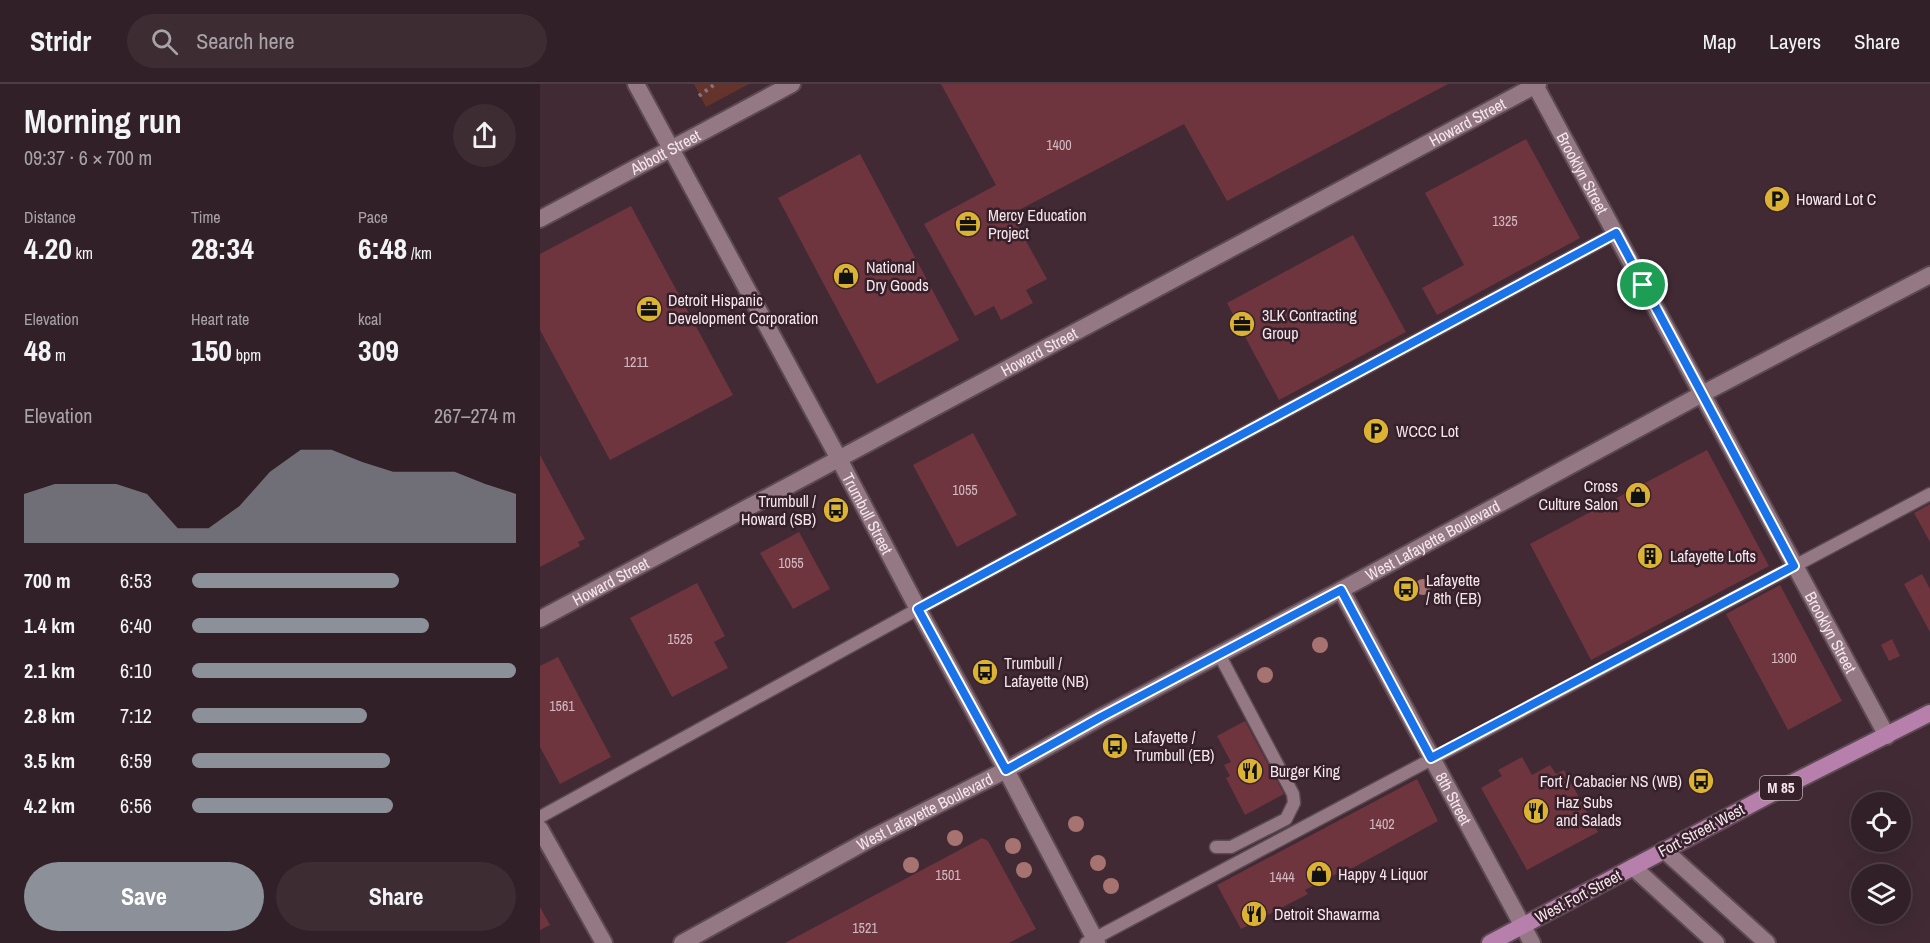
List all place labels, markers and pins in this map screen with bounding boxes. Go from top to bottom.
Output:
parking icon: Howard Lot C [1762,184,1792,214]
place label: Howard Lot C [1796,188,1876,210]
place label: Mercy Education Project [988,204,1086,244]
office icon: Mercy Education Project [953,209,983,239]
place label: National Dry Goods [866,256,929,296]
pin [1617,259,1668,310]
shop icon: National Dry Goods [831,261,861,291]
place label: Detroit Hispanic Development Corporation [668,289,818,329]
office icon: Detroit Hispanic Development Corporation [634,294,664,324]
place label: 3LK Contracting Group [1262,304,1358,344]
office icon: 3LK Contracting Group [1227,309,1257,339]
parking icon: WCCC Lot [1361,416,1391,446]
place label: WCCC Lot [1396,420,1459,442]
place label: Cross Culture Salon [1539,475,1618,515]
shop icon: Cross Culture Salon [1623,480,1653,510]
place label: Trumbull / Howard (SB) [741,490,816,530]
bus stop icon: Trumbull / Howard (SB) [821,495,851,525]
building icon: Lafayette Lofts [1635,541,1665,571]
place label: Lafayette Lofts [1670,545,1756,567]
place label: Lafayette / 8th (EB) [1426,569,1481,609]
bus stop icon: Lafayette / 8th (EB) [1391,574,1421,604]
place label: Trumbull / Lafayette (NB) [1004,652,1089,692]
bus stop icon: Trumbull / Lafayette (NB) [970,657,1000,687]
place label: Lafayette / Trumbull (EB) [1134,726,1214,766]
bus stop icon: Lafayette / Trumbull (EB) [1100,731,1130,761]
restaurant icon: Burger King [1235,756,1265,786]
place label: Burger King [1270,760,1341,782]
bus stop icon: Fort / Cabacier NS (WB) [1686,766,1716,796]
place label: Fort / Cabacier NS (WB) [1540,770,1682,792]
place label: Haz Subs and Salads [1556,791,1622,831]
restaurant icon: Haz Subs and Salads [1521,796,1551,826]
shop icon: Happy 4 Liquor [1304,859,1334,889]
place label: Happy 4 Liquor [1338,863,1428,885]
restaurant icon: Detroit Shawarma [1239,899,1269,929]
place label: Detroit Shawarma [1274,903,1380,925]

